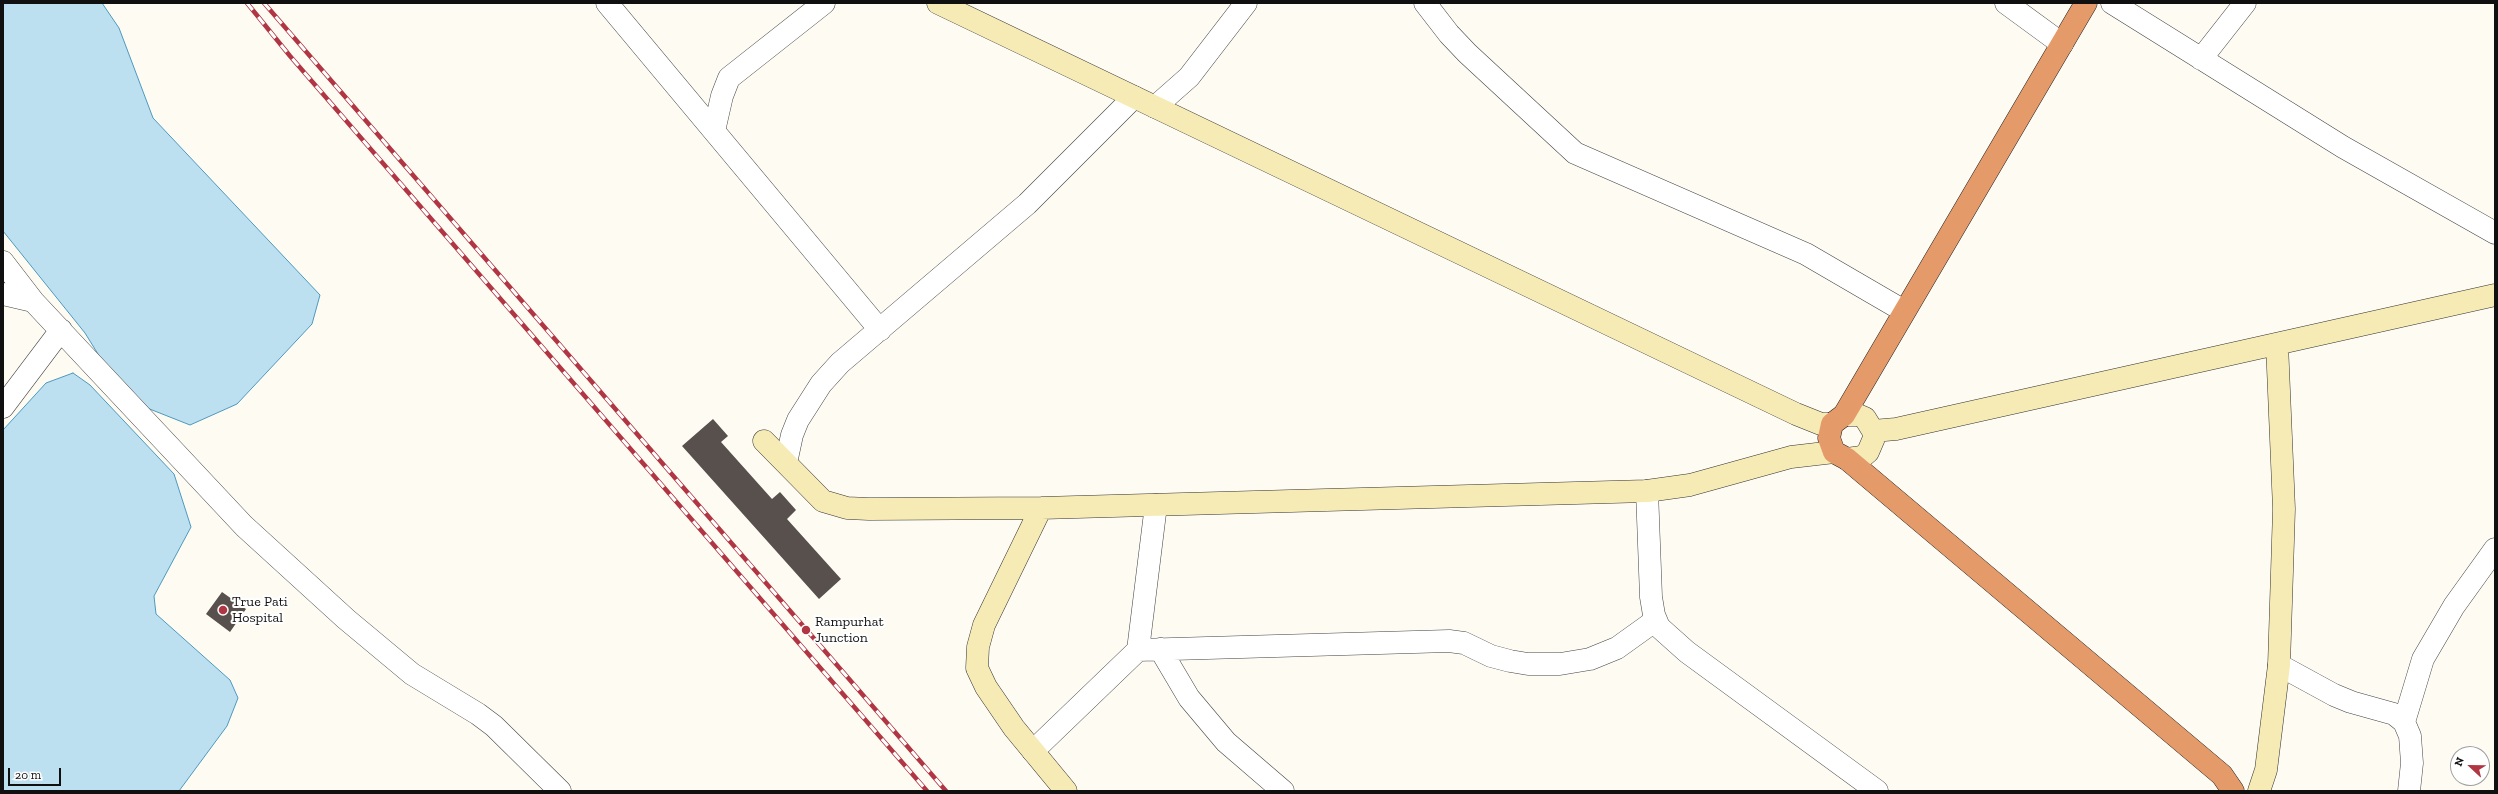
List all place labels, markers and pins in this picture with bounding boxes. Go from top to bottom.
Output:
place label: True Pati Hospital [232,594,288,626]
marker: True Pati Hospital [217,604,229,616]
place label: Rampurhat Junction [815,614,884,646]
marker: Rampurhat Junction [800,624,812,636]

